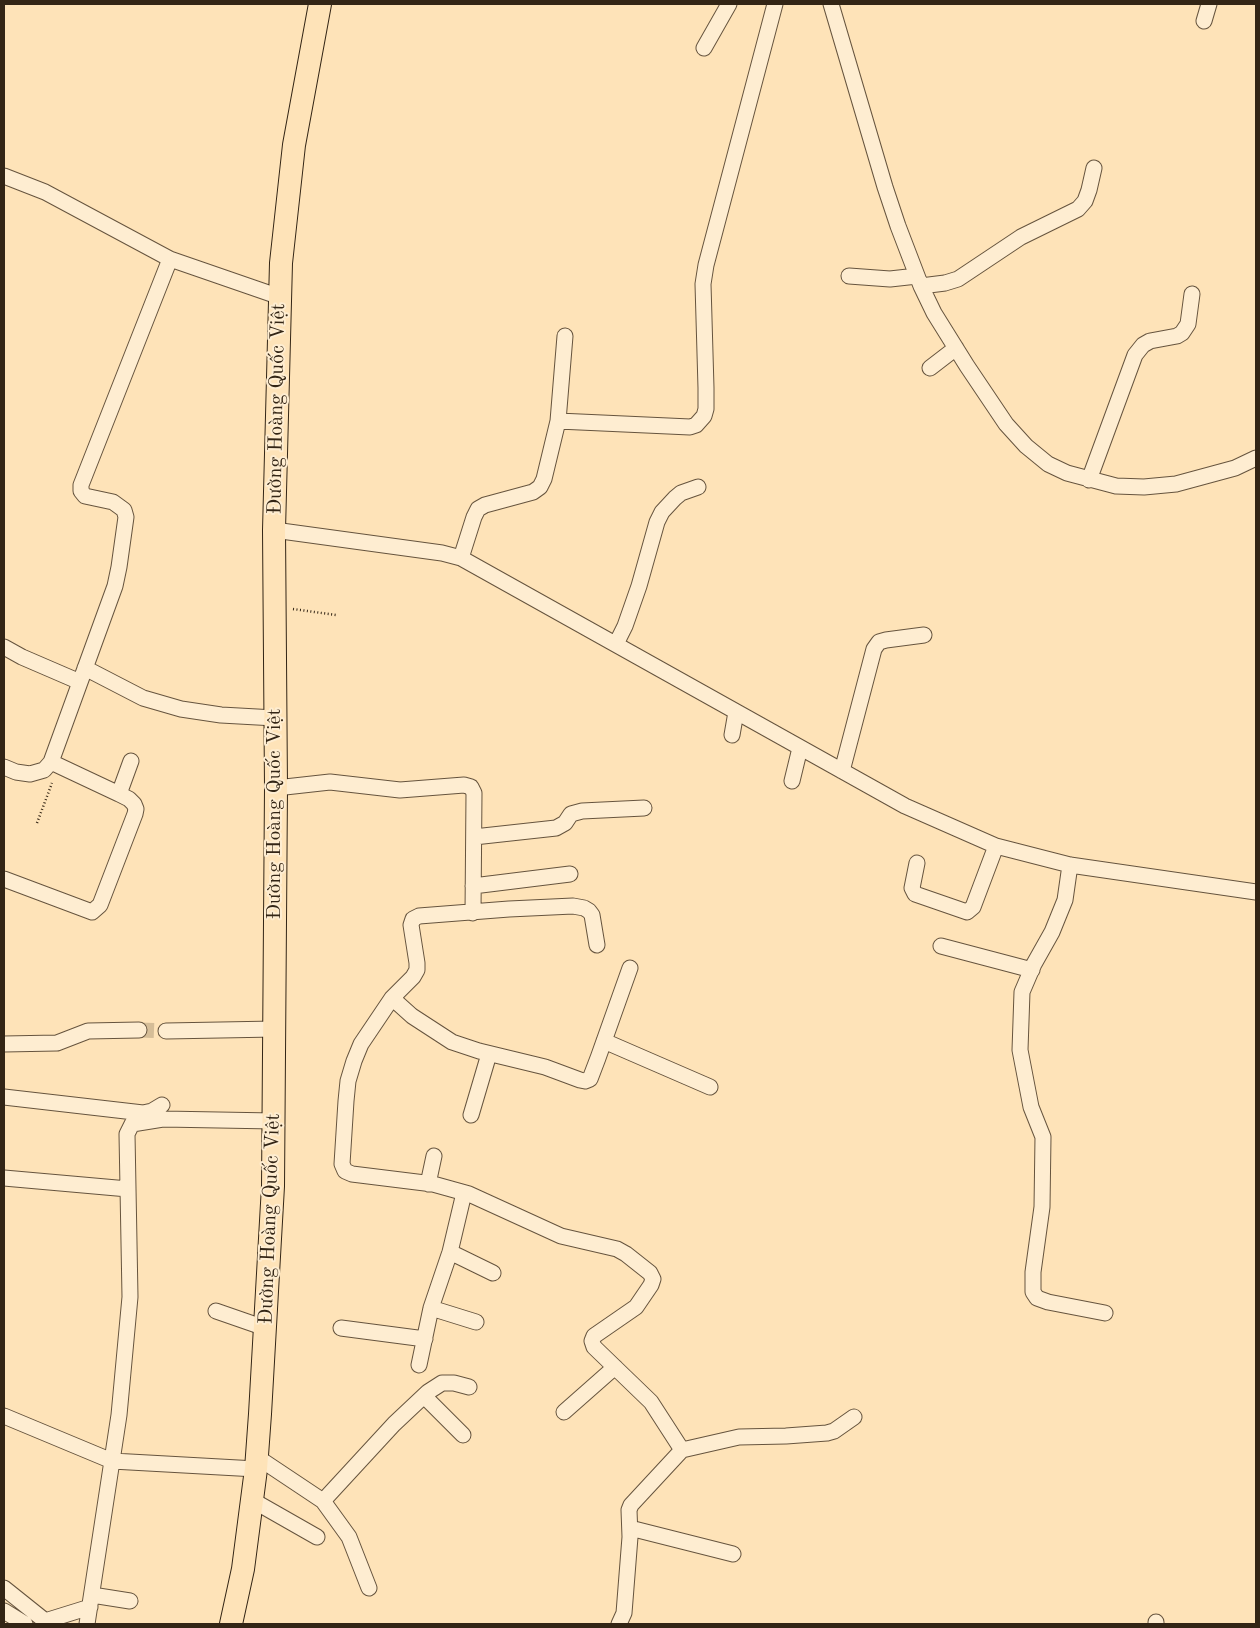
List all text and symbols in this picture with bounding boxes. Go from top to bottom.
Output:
street label: Đường Hoàng Quốc Việt [263,303,291,515]
street label: Đường Hoàng Quốc Việt [263,709,287,919]
street label: Đường Hoàng Quốc Việt [254,1113,286,1325]

